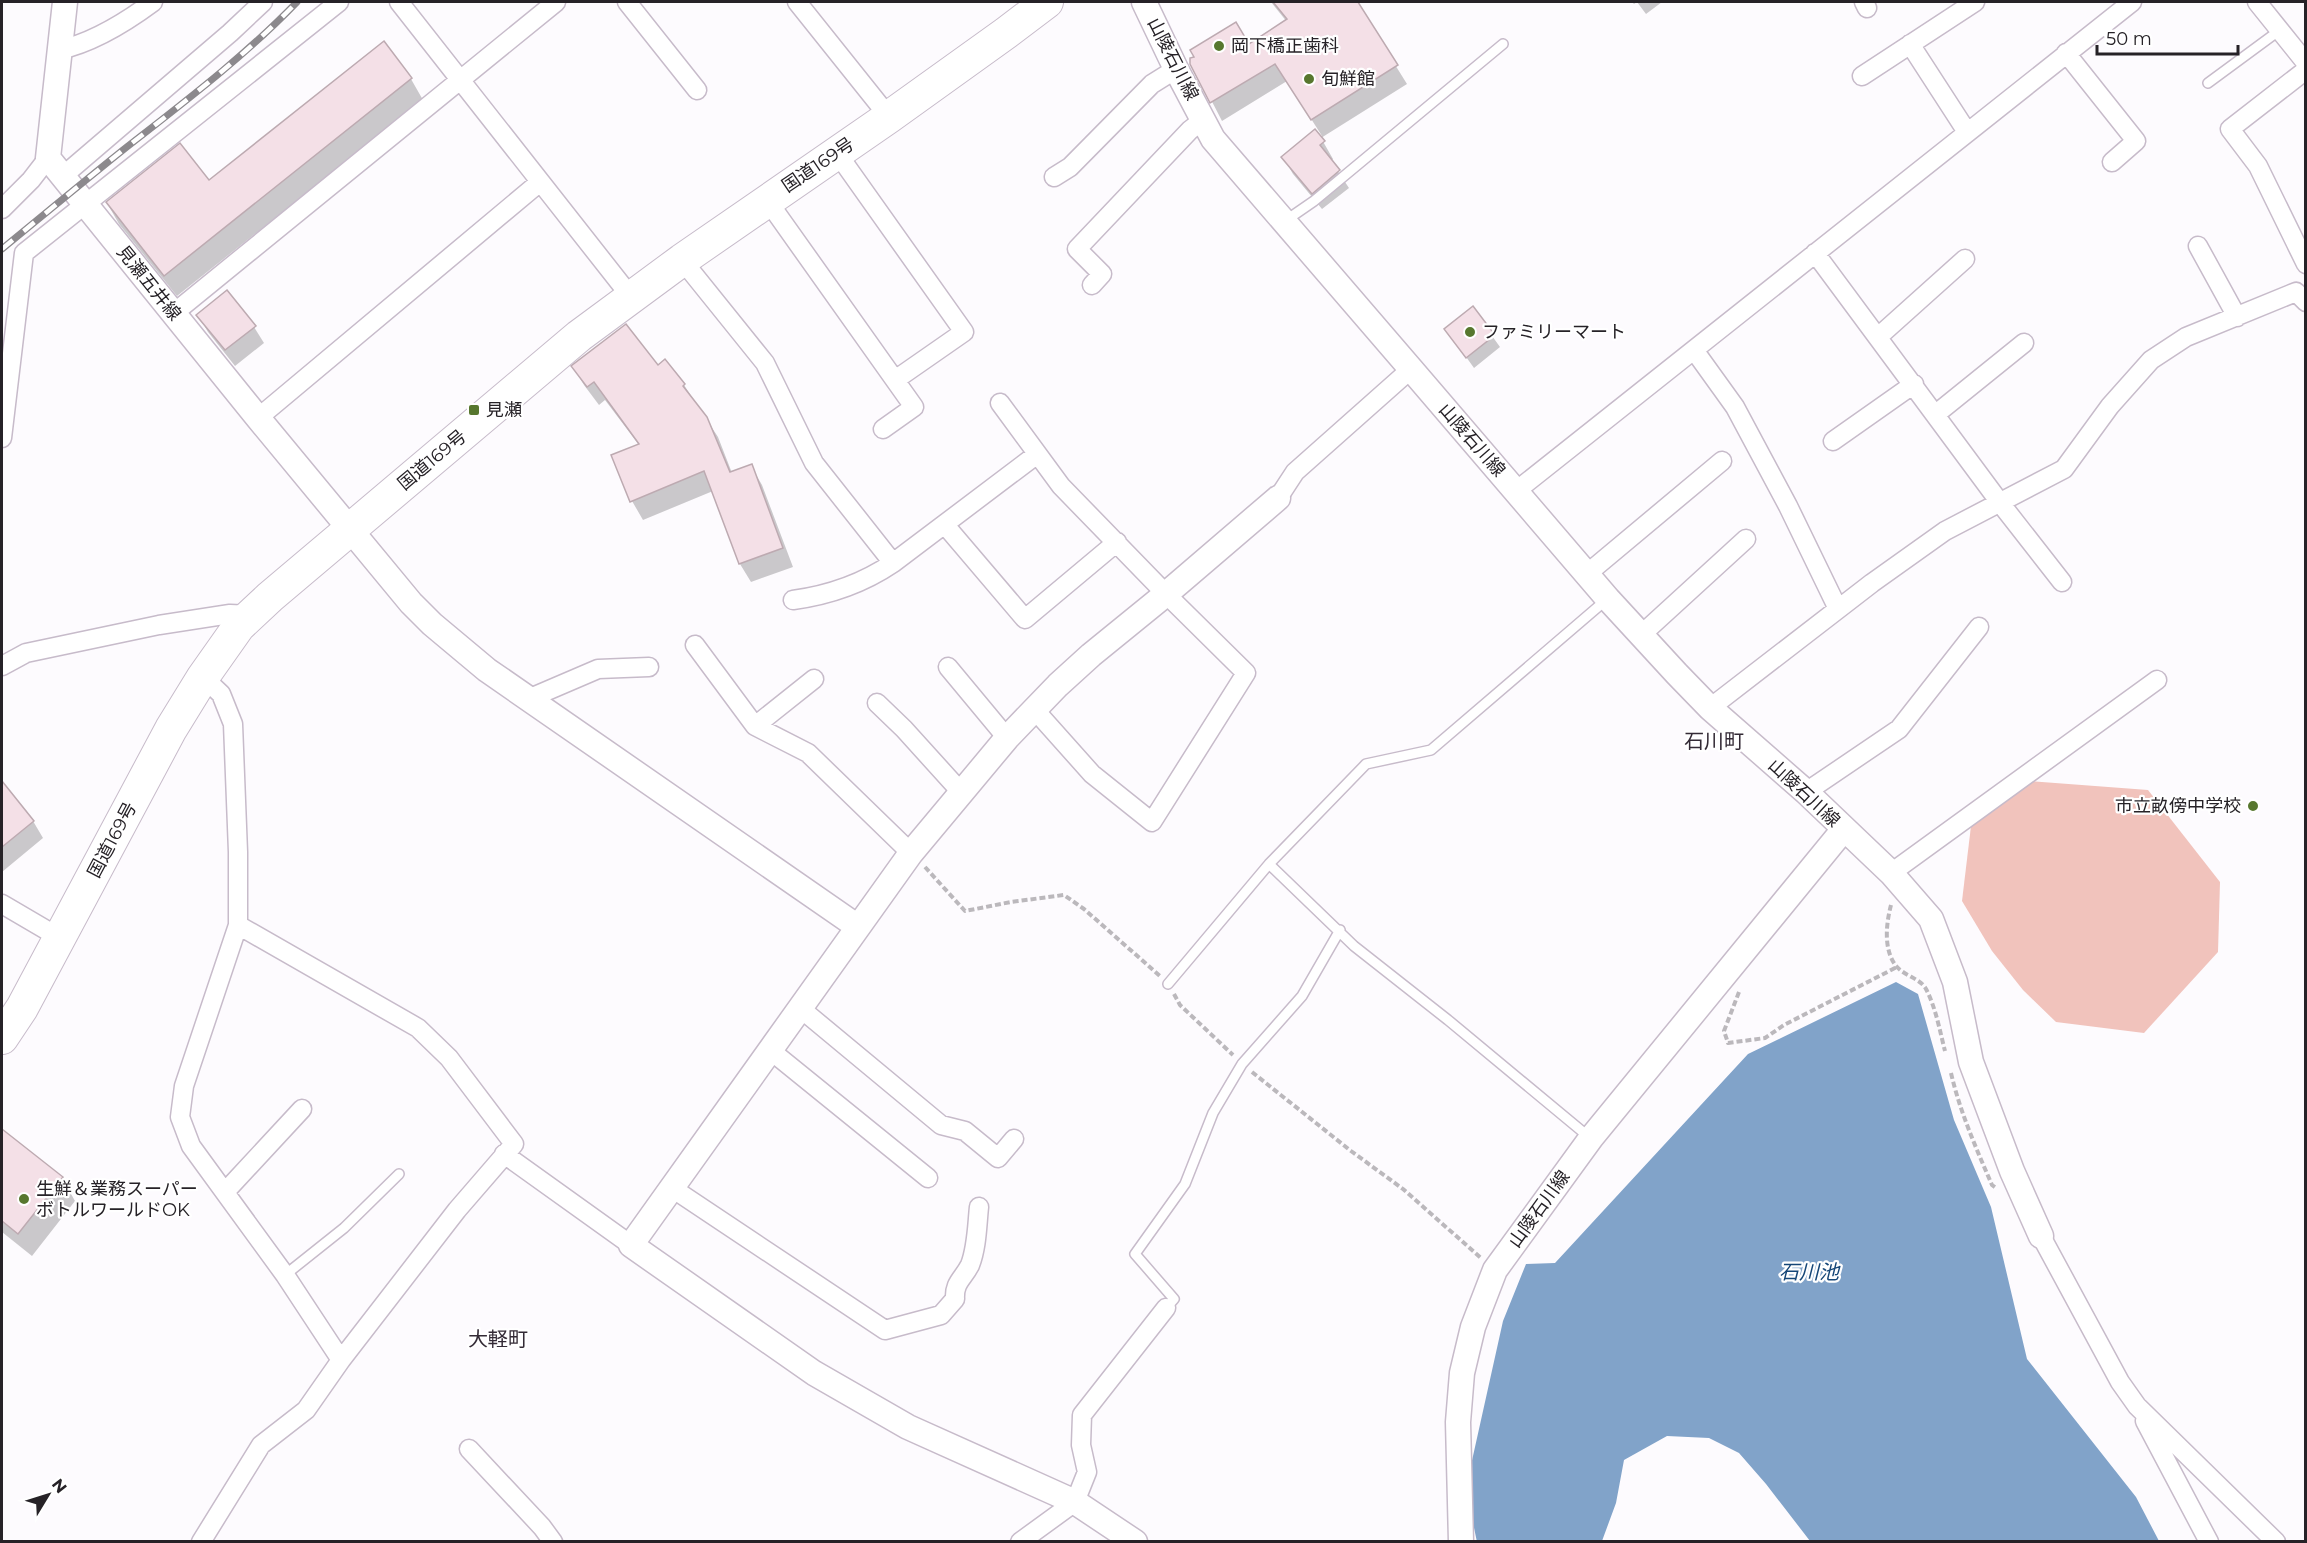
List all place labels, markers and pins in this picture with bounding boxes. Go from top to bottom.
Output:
place label: 岡下橋正歯科 [1231,35,1339,57]
marker: 岡下橋正歯科 [1212,39,1226,53]
place label: 旬鮮館 [1321,68,1375,90]
marker: 旬鮮館 [1302,72,1316,86]
place label: ファミリーマート [1482,321,1626,343]
marker: ファミリーマート [1463,325,1477,339]
place label: 見瀬 [486,399,522,421]
marker: 見瀬 [467,403,481,417]
place label: 市立畝傍中学校 [2115,795,2241,817]
marker: 市立畝傍中学校 [2246,799,2260,813]
place label: 生鮮＆業務スーパー ボトルワールドOK [36,1178,198,1221]
marker: 生鮮＆業務スーパー ボトルワールドOK [17,1192,31,1206]

